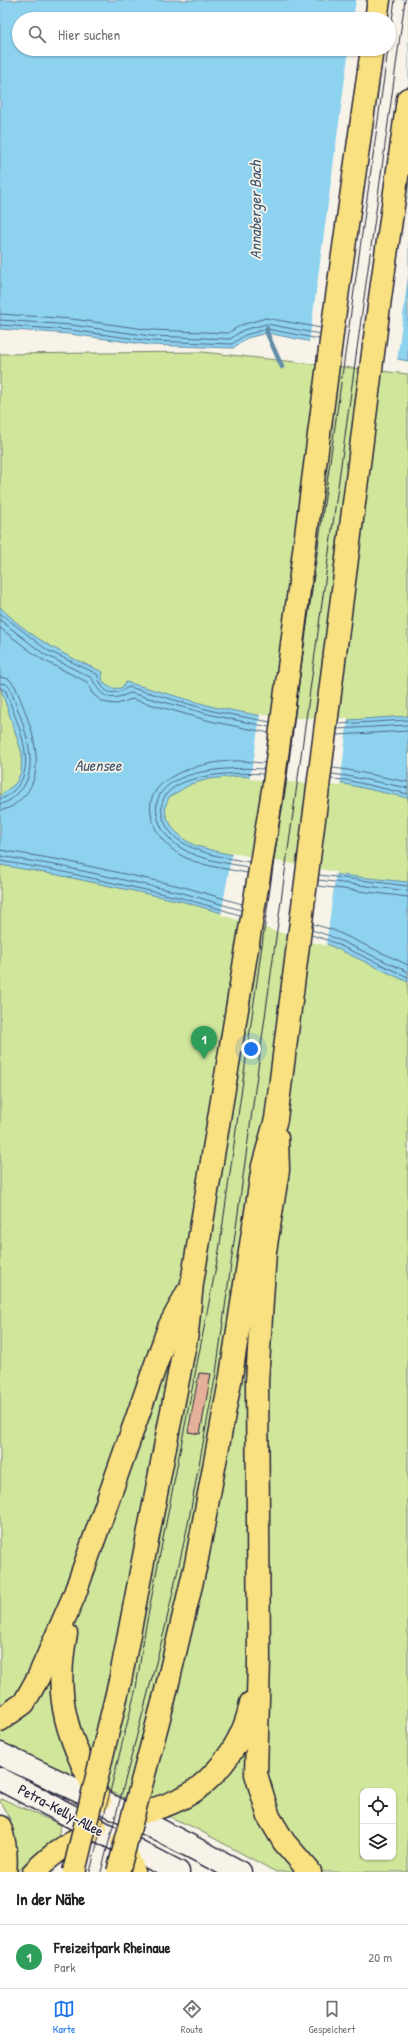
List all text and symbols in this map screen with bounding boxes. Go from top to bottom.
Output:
search box [12,12,396,56]
icon: search [26,23,48,45]
text: Hier suchen [58,24,120,45]
water label: Annaberger Bach [244,160,266,259]
water label: Auensee [75,754,122,776]
pin: 1 [191,1026,217,1059]
your location [241,1039,261,1059]
street label: Petra-Kelly-Allee [14,1779,108,1841]
map controls [360,1788,396,1860]
button: locate [360,1788,396,1824]
button: layers [360,1824,396,1860]
text: In der Nähe [16,1887,85,1910]
text: Freizeitpark Rheinaue [54,1937,170,1958]
text: 1 [27,1948,31,1966]
text: 20 m [368,1948,392,1966]
text: Park [54,1958,76,1976]
tab: Karte [53,1998,75,2036]
tab: Route [181,1998,203,2036]
tab: Gespeichert [308,1998,355,2036]

